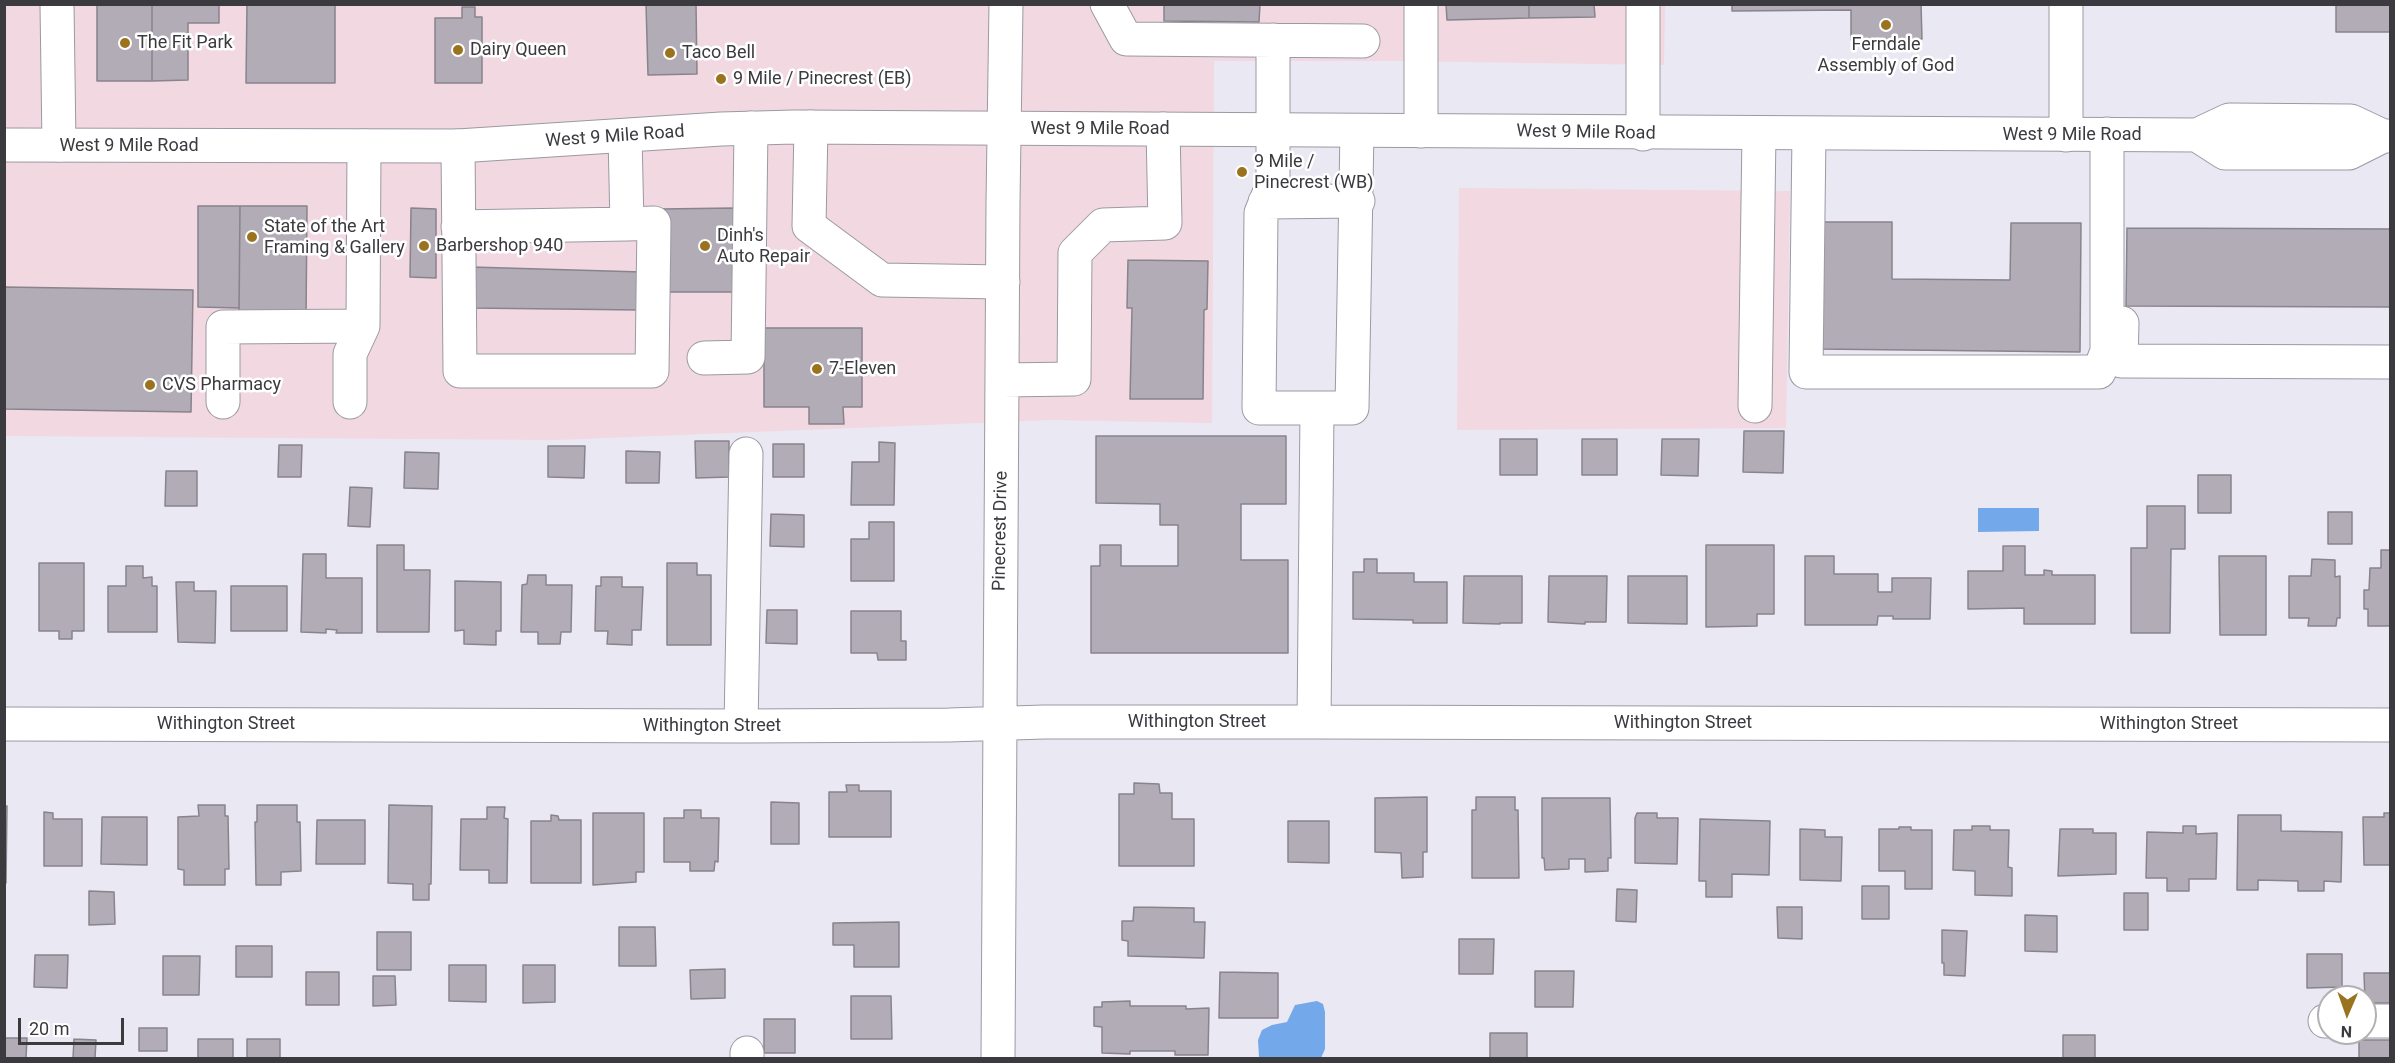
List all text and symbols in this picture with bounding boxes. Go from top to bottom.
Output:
marker: Ferndale Assembly of God [1879,18,1893,32]
place label: The Fit Park [137,32,233,54]
place label: Ferndale Assembly of God [1818,34,1954,76]
marker: The Fit Park [118,36,132,50]
place label: Dairy Queen [470,39,567,61]
place label: Taco Bell [682,42,755,64]
marker: Dairy Queen [451,43,465,57]
marker: Taco Bell [663,46,677,60]
place label: 9 Mile / Pinecrest (EB) [733,68,912,90]
marker: 9 Mile / Pinecrest (EB) [714,72,728,86]
street label: West 9 Mile Road [1030,118,1170,140]
street label: West 9 Mile Road [545,121,685,153]
street label: West 9 Mile Road [1516,121,1656,145]
street label: West 9 Mile Road [2002,124,2142,146]
street label: West 9 Mile Road [59,135,199,157]
place label: 9 Mile / Pinecrest (WB) [1254,151,1374,194]
marker: 9 Mile / Pinecrest (WB) [1235,165,1249,179]
place label: State of the Art Framing & Gallery [264,216,405,258]
place label: Dinh's Auto Repair [717,225,810,268]
marker: State of the Art Framing & Gallery [245,230,259,244]
place label: Barbershop 940 [436,235,563,257]
marker: Barbershop 940 [417,239,431,253]
marker: Dinh's Auto Repair [698,239,712,253]
place label: 7-Eleven [829,358,896,380]
marker: 7-Eleven [810,362,824,376]
place label: CVS Pharmacy [162,374,281,396]
marker: CVS Pharmacy [143,378,157,392]
street label: Pinecrest Drive [989,471,1013,591]
street label: Withington Street [1128,711,1266,733]
street label: Withington Street [1614,712,1752,734]
street label: Withington Street [157,713,295,735]
street label: Withington Street [2100,713,2238,735]
street label: Withington Street [643,715,781,737]
north arrow [2317,985,2377,1045]
scale bar [21,1006,128,1044]
text: 20 m [29,1018,69,1039]
text: N [2340,1022,2352,1041]

